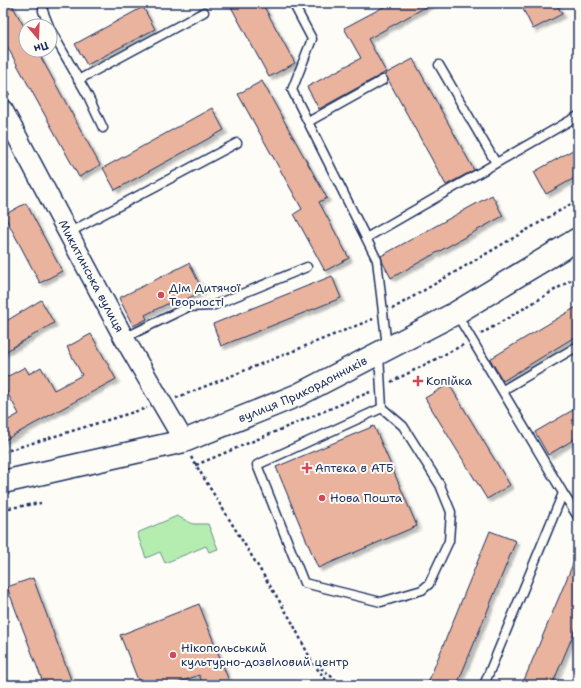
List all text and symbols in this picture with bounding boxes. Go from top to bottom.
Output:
north arrow [18,18,58,58]
text: Пн [32,38,50,56]
street label: Микитинська вулиця [55,217,128,335]
place label: Дім Дитячої Творчості [169,280,241,310]
marker: Дім Дитячої Творчості [156,290,166,300]
street label: вулиця Прикордонників [236,352,370,426]
place label: Копійка [426,373,472,389]
marker: Копійка [413,376,423,386]
place label: Аптека в АТБ [315,460,394,476]
marker: Аптека в АТБ [302,463,312,473]
place label: Нова Пошта [330,490,403,506]
marker: Нова Пошта [317,493,327,503]
place label: Нікопольський культурно-дозвіловий центр [181,640,349,670]
marker: Нікопольський культурно-дозвіловий центр [168,650,178,660]

